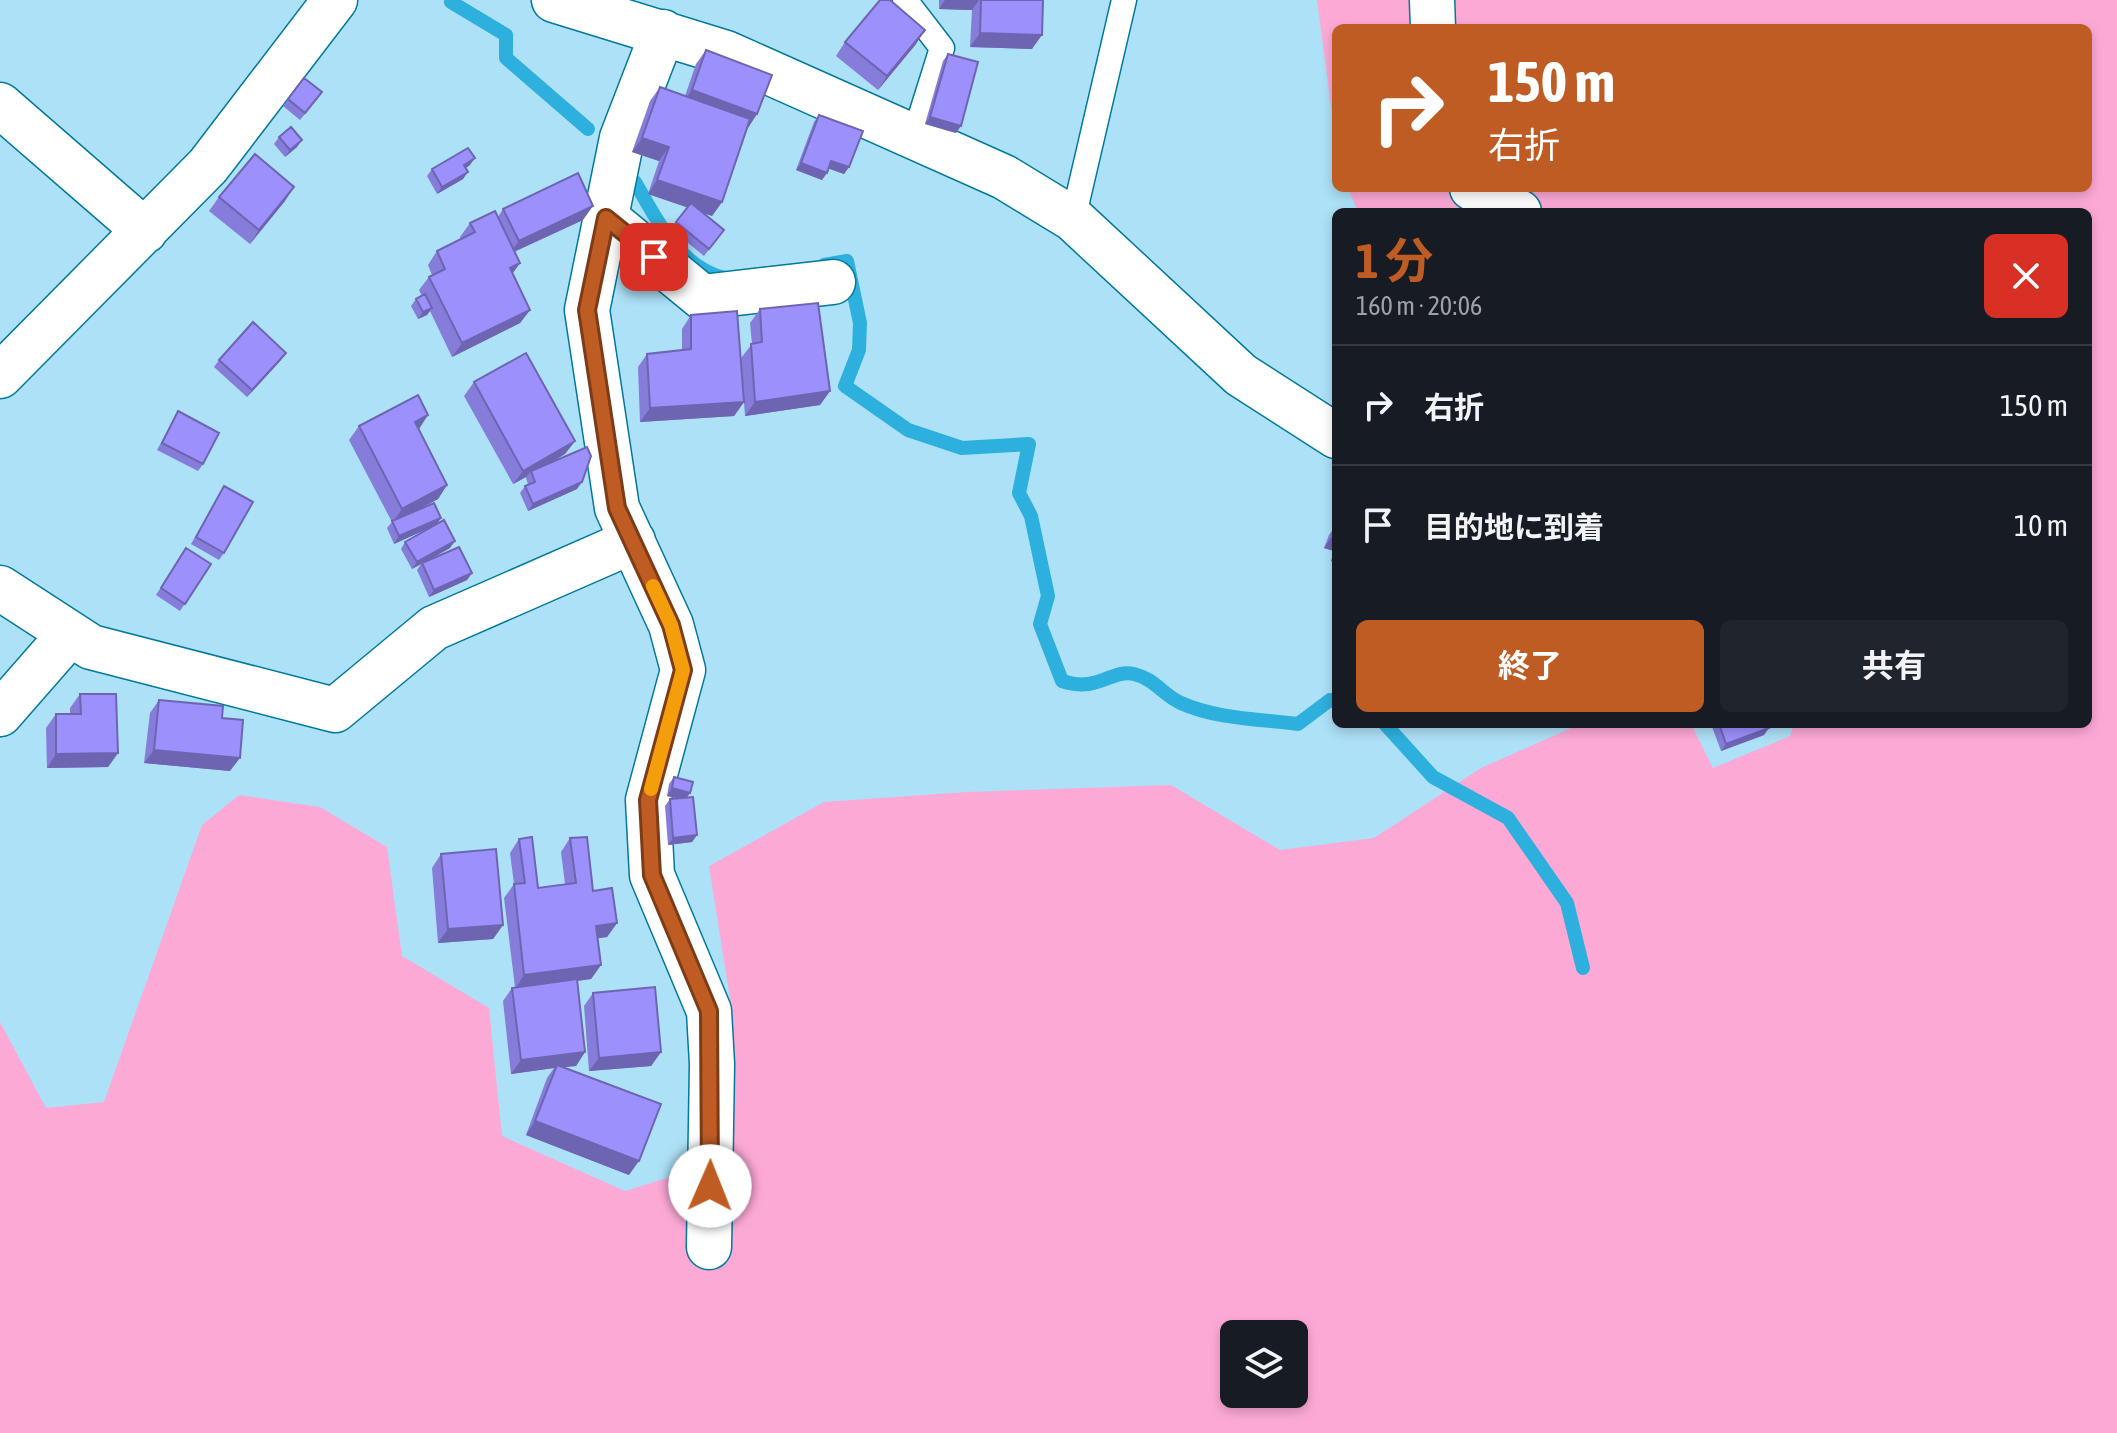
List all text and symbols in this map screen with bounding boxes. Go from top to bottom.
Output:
text: 150 m [1488,50,1615,114]
icon: right [1356,56,1460,160]
text: 右折 [1488,124,1560,166]
pin [620,223,688,291]
text: 1 分 [1356,233,1433,288]
button: close [1984,234,2068,318]
icon: arrive [632,235,676,279]
text: 160 m · 20:06 [1356,291,1482,321]
icon: right [1356,383,1400,427]
text: 150 m [2000,388,2068,422]
text: 右折 [1424,390,1484,424]
icon: arrive [1356,503,1400,547]
text: 10 m [2014,508,2068,542]
text: 目的地に到着 [1424,510,1604,544]
button: 終了 [1356,620,1704,712]
button: 共有 [1720,620,2068,712]
position arrow [668,1144,752,1228]
map controls [1220,1320,1308,1408]
button: layers [1220,1320,1308,1408]

